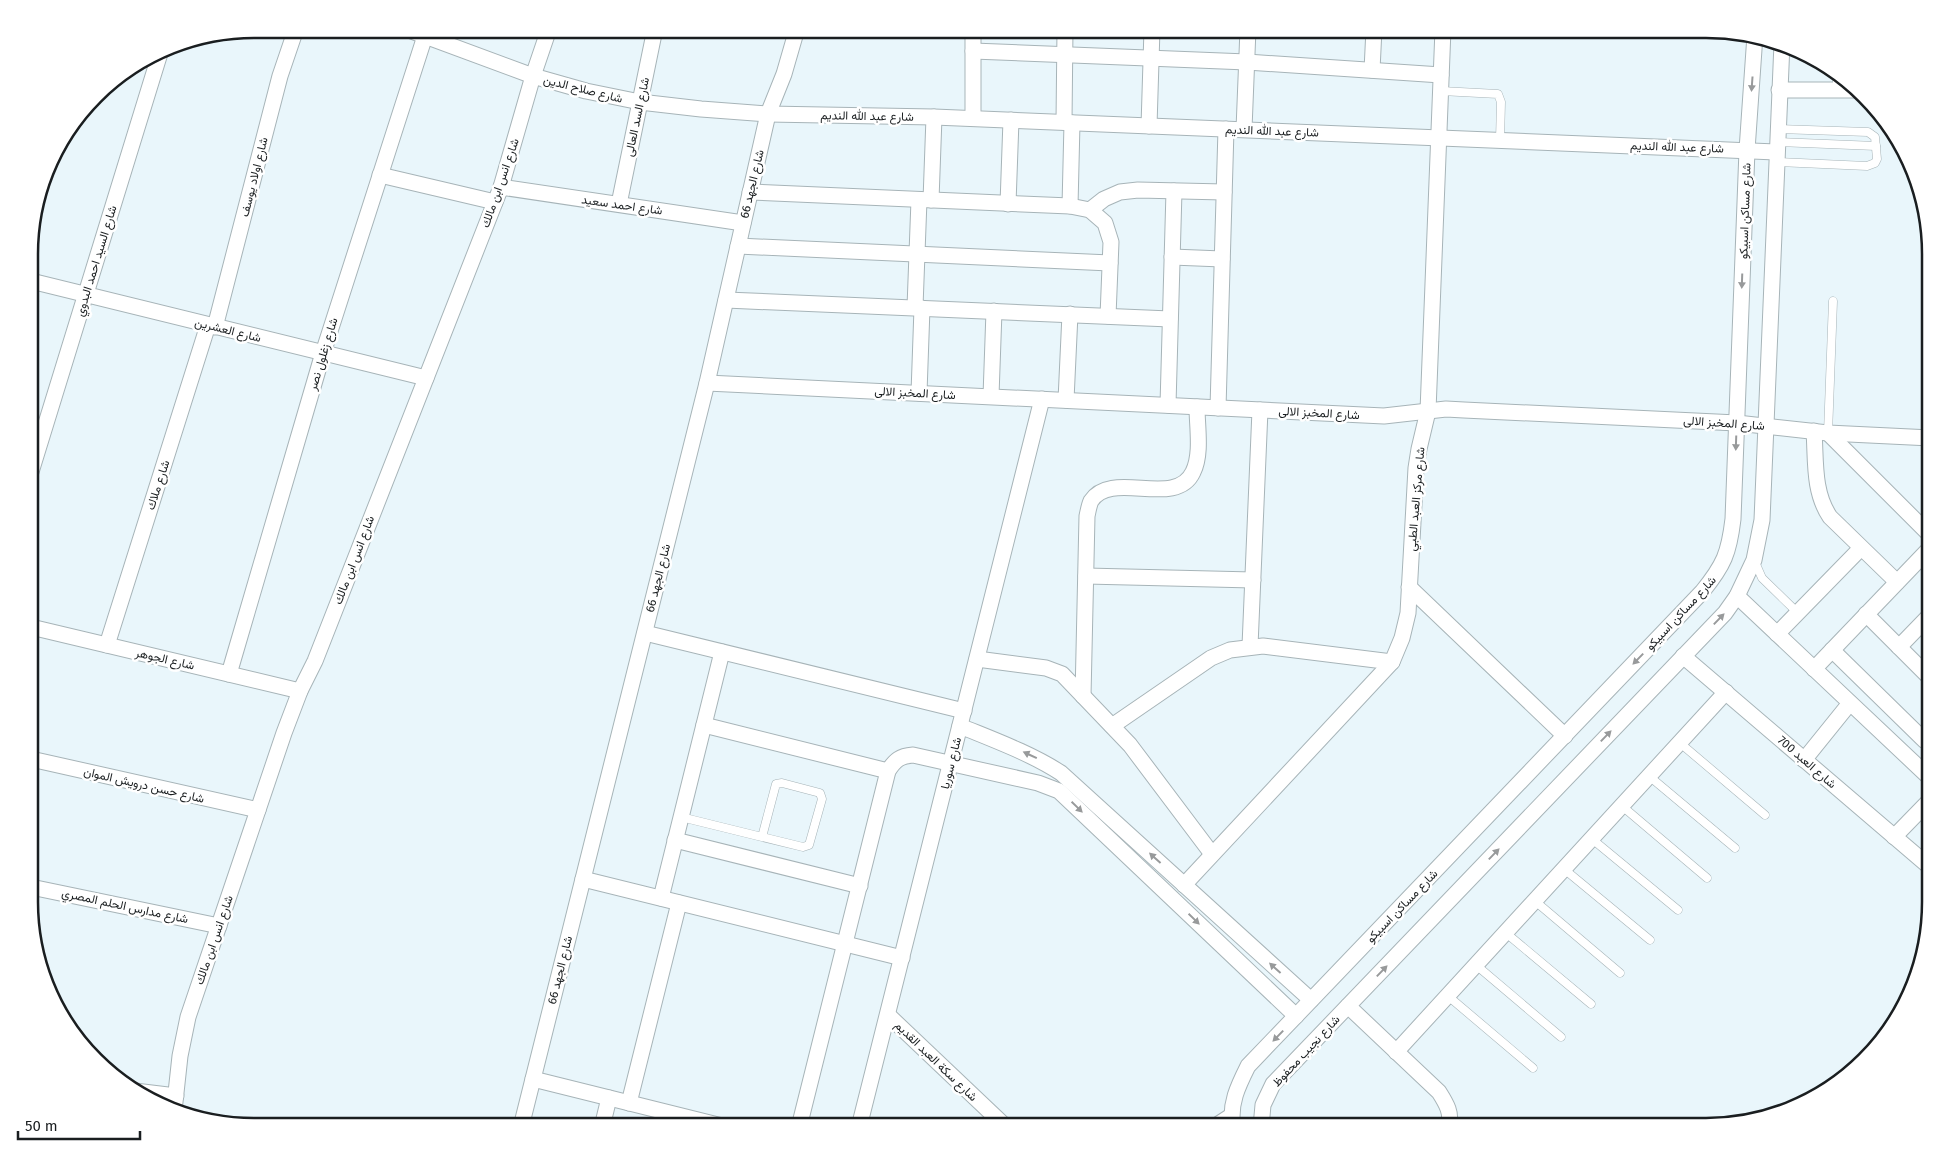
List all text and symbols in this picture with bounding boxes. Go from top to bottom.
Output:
street label: شارع صلاح الدين [541,72,624,108]
street label: شارع السد العالى [622,76,654,158]
one-way arrow [1747,76,1755,92]
street label: شارع عبد الله النديم [820,108,914,126]
street label: شارع عبد الله النديم [1225,122,1319,142]
street label: شارع اولاد يوسف [237,136,273,219]
street label: شارع انس ابن مالك [478,136,524,230]
street label: شارع عبد الله النديم [1630,138,1724,158]
street label: شارع الجهد 66 [737,148,769,220]
street label: شارع مساكن اسبيكو [1736,163,1756,259]
street label: شارع احمد سعيد [580,192,663,220]
street label: شارع السيد احمد البدوي [72,204,122,319]
one-way arrow [1738,273,1746,289]
street label: شارع العشرين [193,315,263,347]
street label: شارع زغلول نصر [305,316,343,394]
street label: شارع المخبز الالى [874,384,956,404]
street label: شارع المخبز الالى [1278,404,1360,424]
street label: شارع المخبز الالى [1683,413,1765,435]
one-way arrow [1732,436,1740,452]
street label: شارع مركز العبد الطبي [1404,446,1431,552]
street label: شارع ملاك [143,458,175,512]
street label: شارع انس ابن مالك [331,514,379,607]
street label: شارع الجهد 66 [643,542,675,614]
street label: شارع مساكن اسبيكو [1643,573,1720,654]
one-way arrow [1713,613,1725,625]
street label: شارع الجوهر [133,645,196,675]
one-way arrow [1632,653,1644,665]
one-way arrow [1600,731,1612,743]
street label: شارع العبد 700 [1774,733,1839,793]
street label: شارع سوريا [938,736,966,791]
one-way arrow [1023,751,1037,759]
street label: شارع حسن درويش الموان [82,764,206,808]
one-way arrow [1070,801,1082,813]
one-way arrow [1488,848,1500,860]
one-way arrow [1148,853,1161,864]
street label: شارع مساكن اسبيكو [1363,866,1442,947]
street label: شارع مدارس الحلم المصري [60,886,190,929]
street label: شارع انس ابن مالك [192,893,238,987]
one-way arrow [1188,913,1200,925]
street label: شارع الجهد 66 [545,934,577,1006]
one-way arrow [1270,962,1282,974]
one-way arrow [1376,965,1388,977]
street label: شارع نجيب محفوظ [1269,1012,1344,1091]
street label: شارع سكة العبد القديم [891,1018,980,1105]
one-way arrow [1272,1029,1284,1041]
scale bar [18,1108,140,1140]
text: 50 m [25,1117,58,1135]

